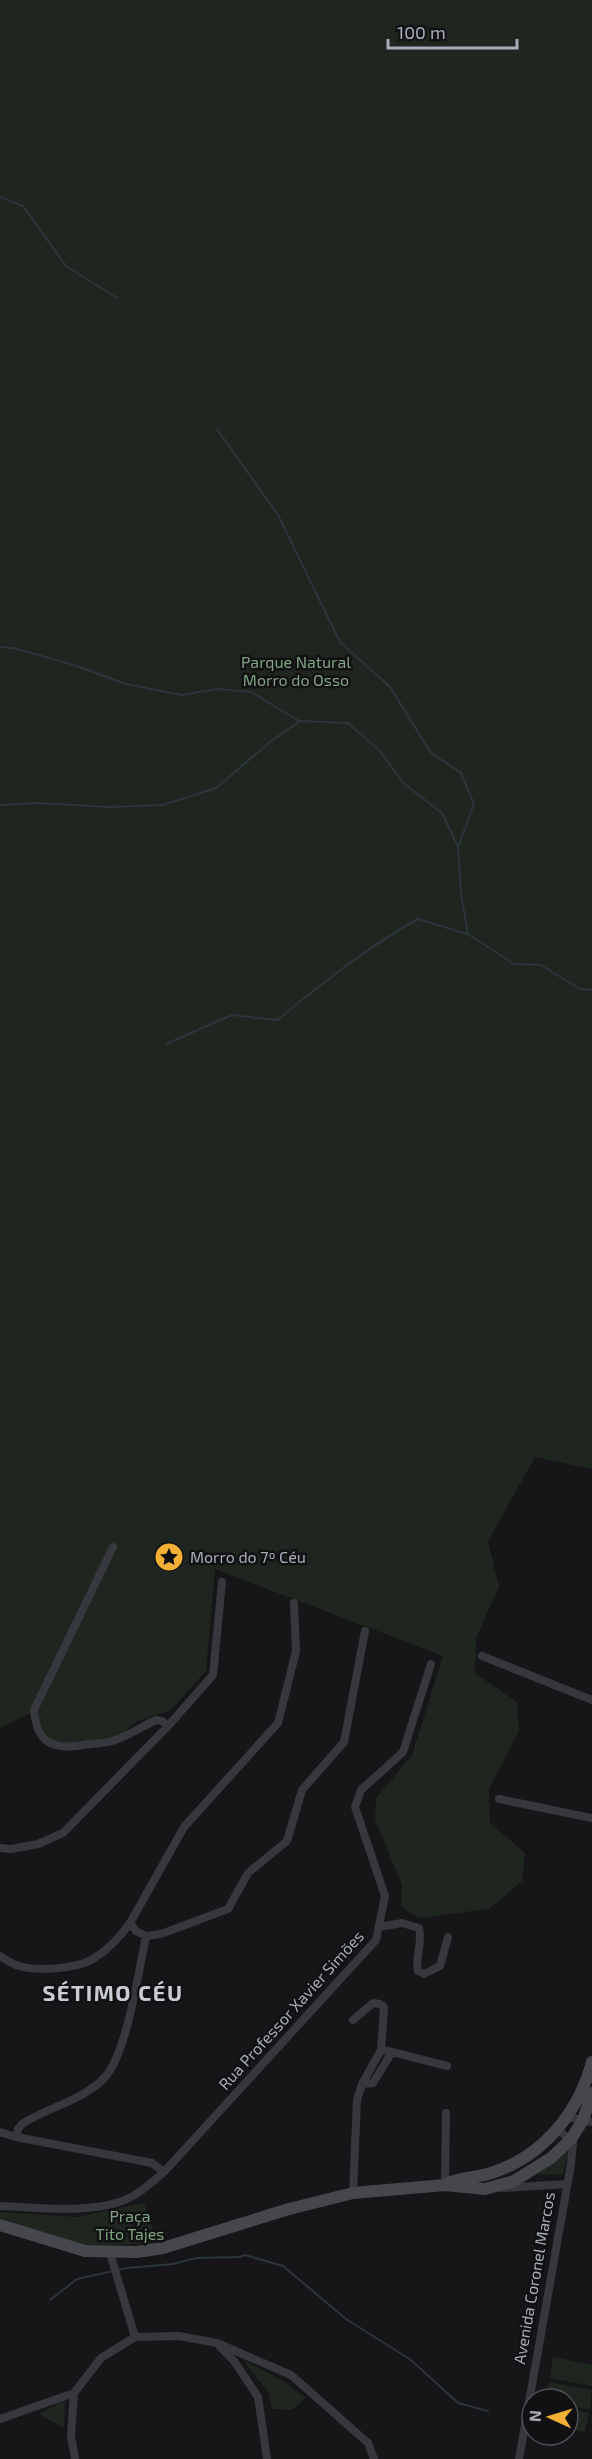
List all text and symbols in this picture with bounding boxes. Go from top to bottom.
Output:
scale bar [388,12,517,50]
text: 100 m [397,21,446,43]
park label: Parque Natural Morro do Osso [241,652,351,689]
place icon: Morro do 7º Céu [153,1541,185,1573]
place label: Morro do 7º Céu [190,1547,306,1566]
street label: Rua Professor Xavier Simões [214,1926,367,2093]
district label: SÉTIMO CÉU [42,1979,184,2005]
street label: Avenida Coronel Marcos [509,2190,558,2366]
park label: Praça Tito Tajes [96,2206,164,2244]
north arrow [520,2387,580,2447]
text: N [525,2409,544,2422]

